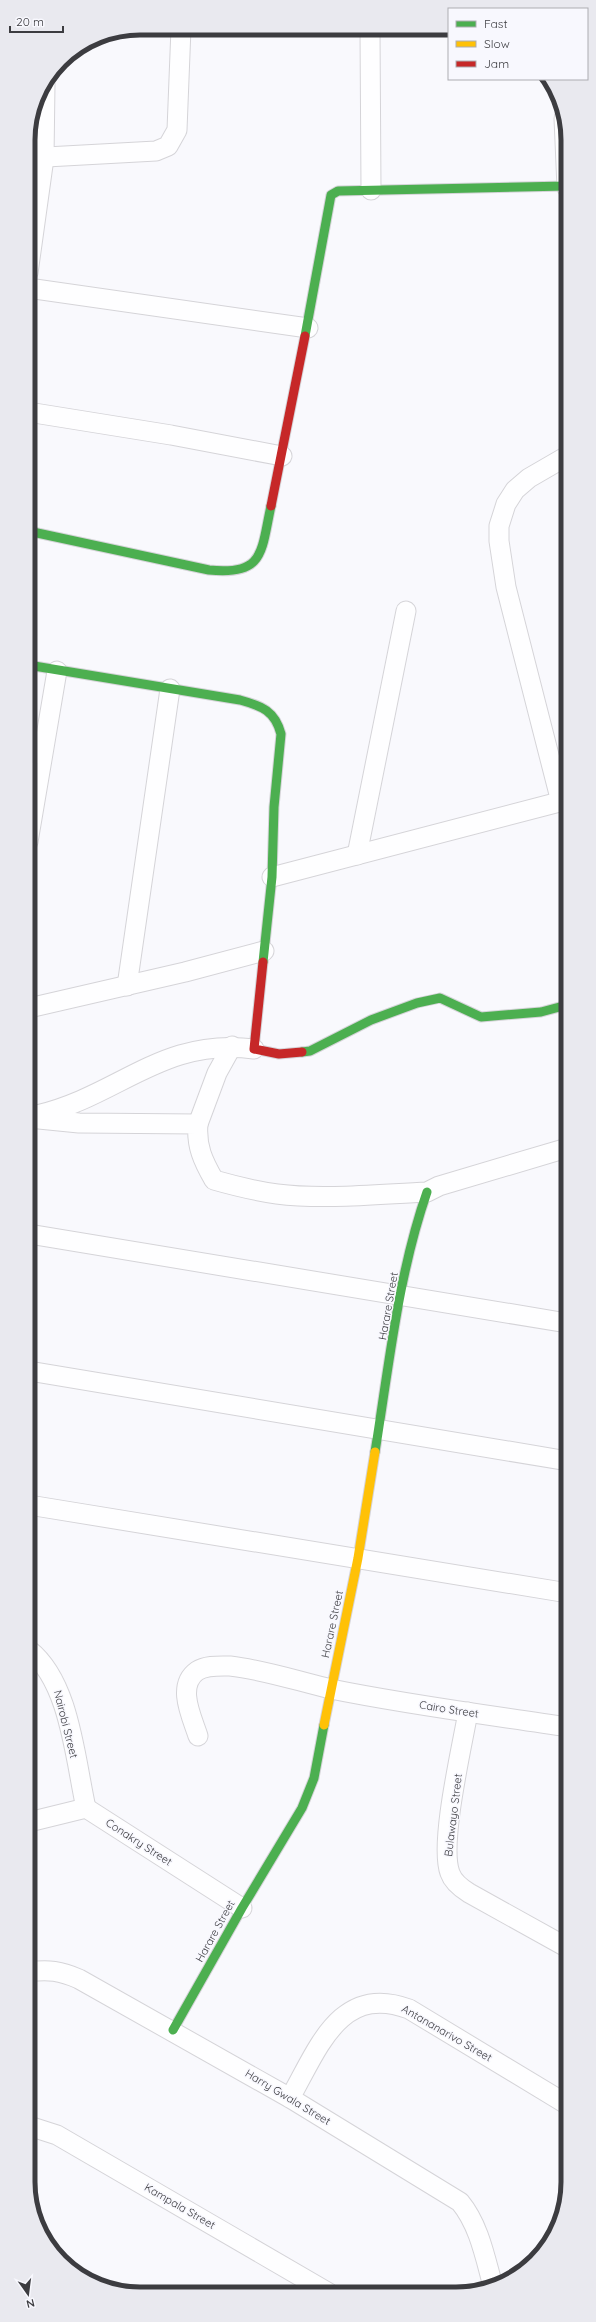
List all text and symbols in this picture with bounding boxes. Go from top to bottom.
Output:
scale bar [10,8,63,34]
legend [448,8,588,80]
text: 20 m [16,14,44,29]
text: Fast [484,16,508,31]
text: Slow [484,36,510,51]
text: Jam [484,56,509,71]
street label: Harare Street [375,1271,401,1341]
street label: Harare Street [318,1589,346,1659]
street label: Nairobi Street [51,1688,81,1760]
street label: Cairo Street [418,1697,480,1721]
street label: Bulawayo Street [441,1772,465,1857]
street label: Conakry Street [103,1815,175,1869]
street label: Harare Street [192,1897,238,1964]
street label: Antananarivo Street [399,2001,495,2065]
street label: Harry Gwala Street [243,2066,333,2128]
street label: Kampala Street [142,2180,218,2232]
north arrow [8,2274,48,2314]
text: N [25,2296,36,2311]

